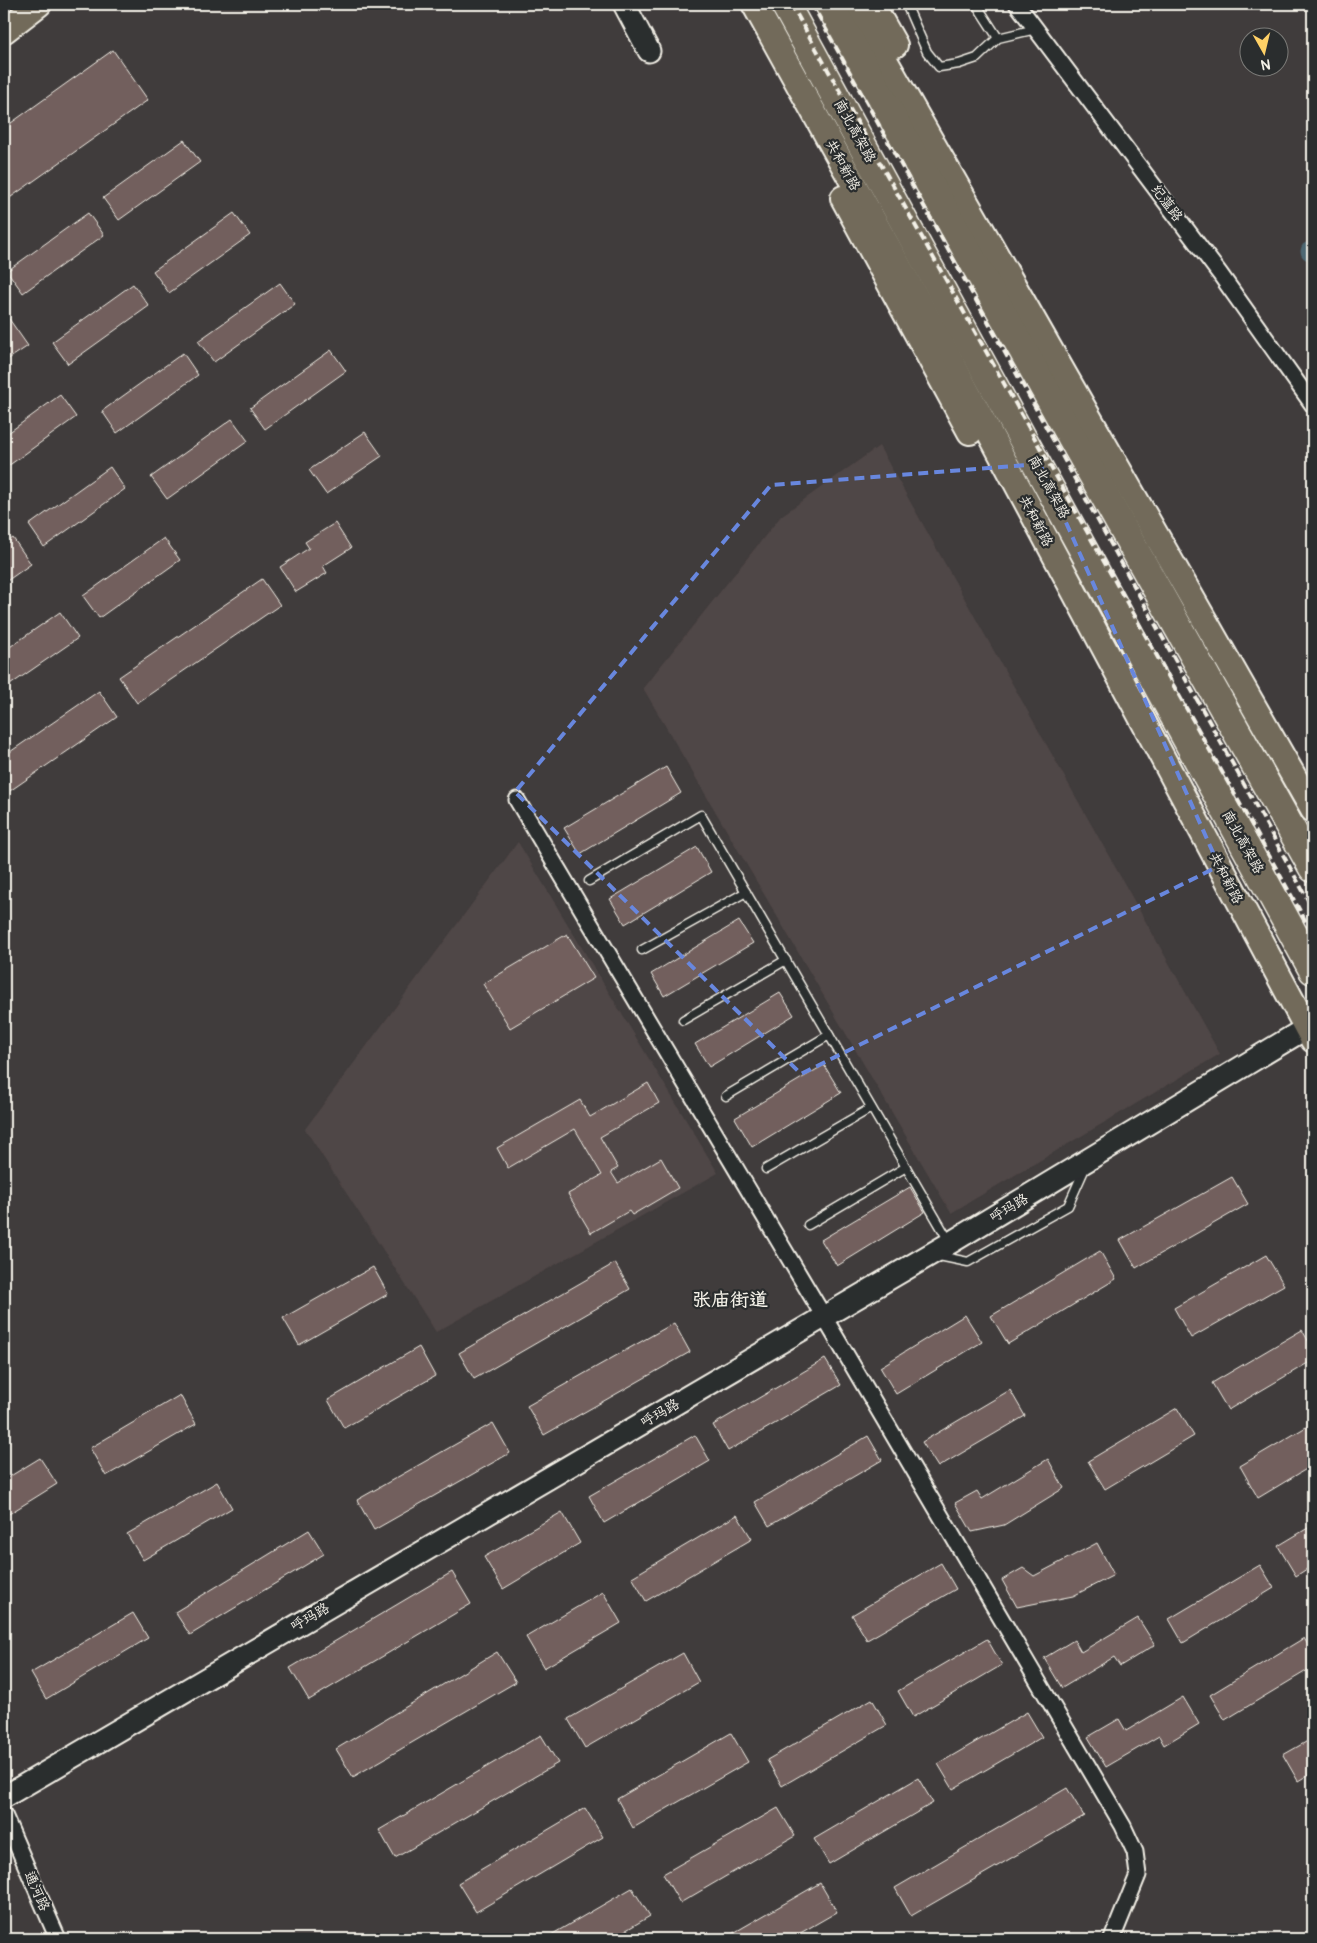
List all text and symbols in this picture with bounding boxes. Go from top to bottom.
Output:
north arrow [1240,28,1290,78]
text: N [1260,55,1272,73]
street label: 南北高架路 [831,96,879,166]
street label: 共和新路 [822,136,864,194]
street label: 纪蕰路 [1148,181,1186,225]
street label: 南北高架路 [1025,452,1073,522]
street label: 共和新路 [1015,492,1057,550]
street label: 南北高架路 [1219,807,1267,877]
street label: 共和新路 [1205,849,1247,907]
street label: 呼玛路 [987,1190,1031,1226]
district label: 张庙街道 [692,1288,768,1312]
street label: 呼玛路 [638,1395,682,1431]
street label: 呼玛路 [288,1599,332,1635]
street label: 通河路 [21,1868,53,1914]

